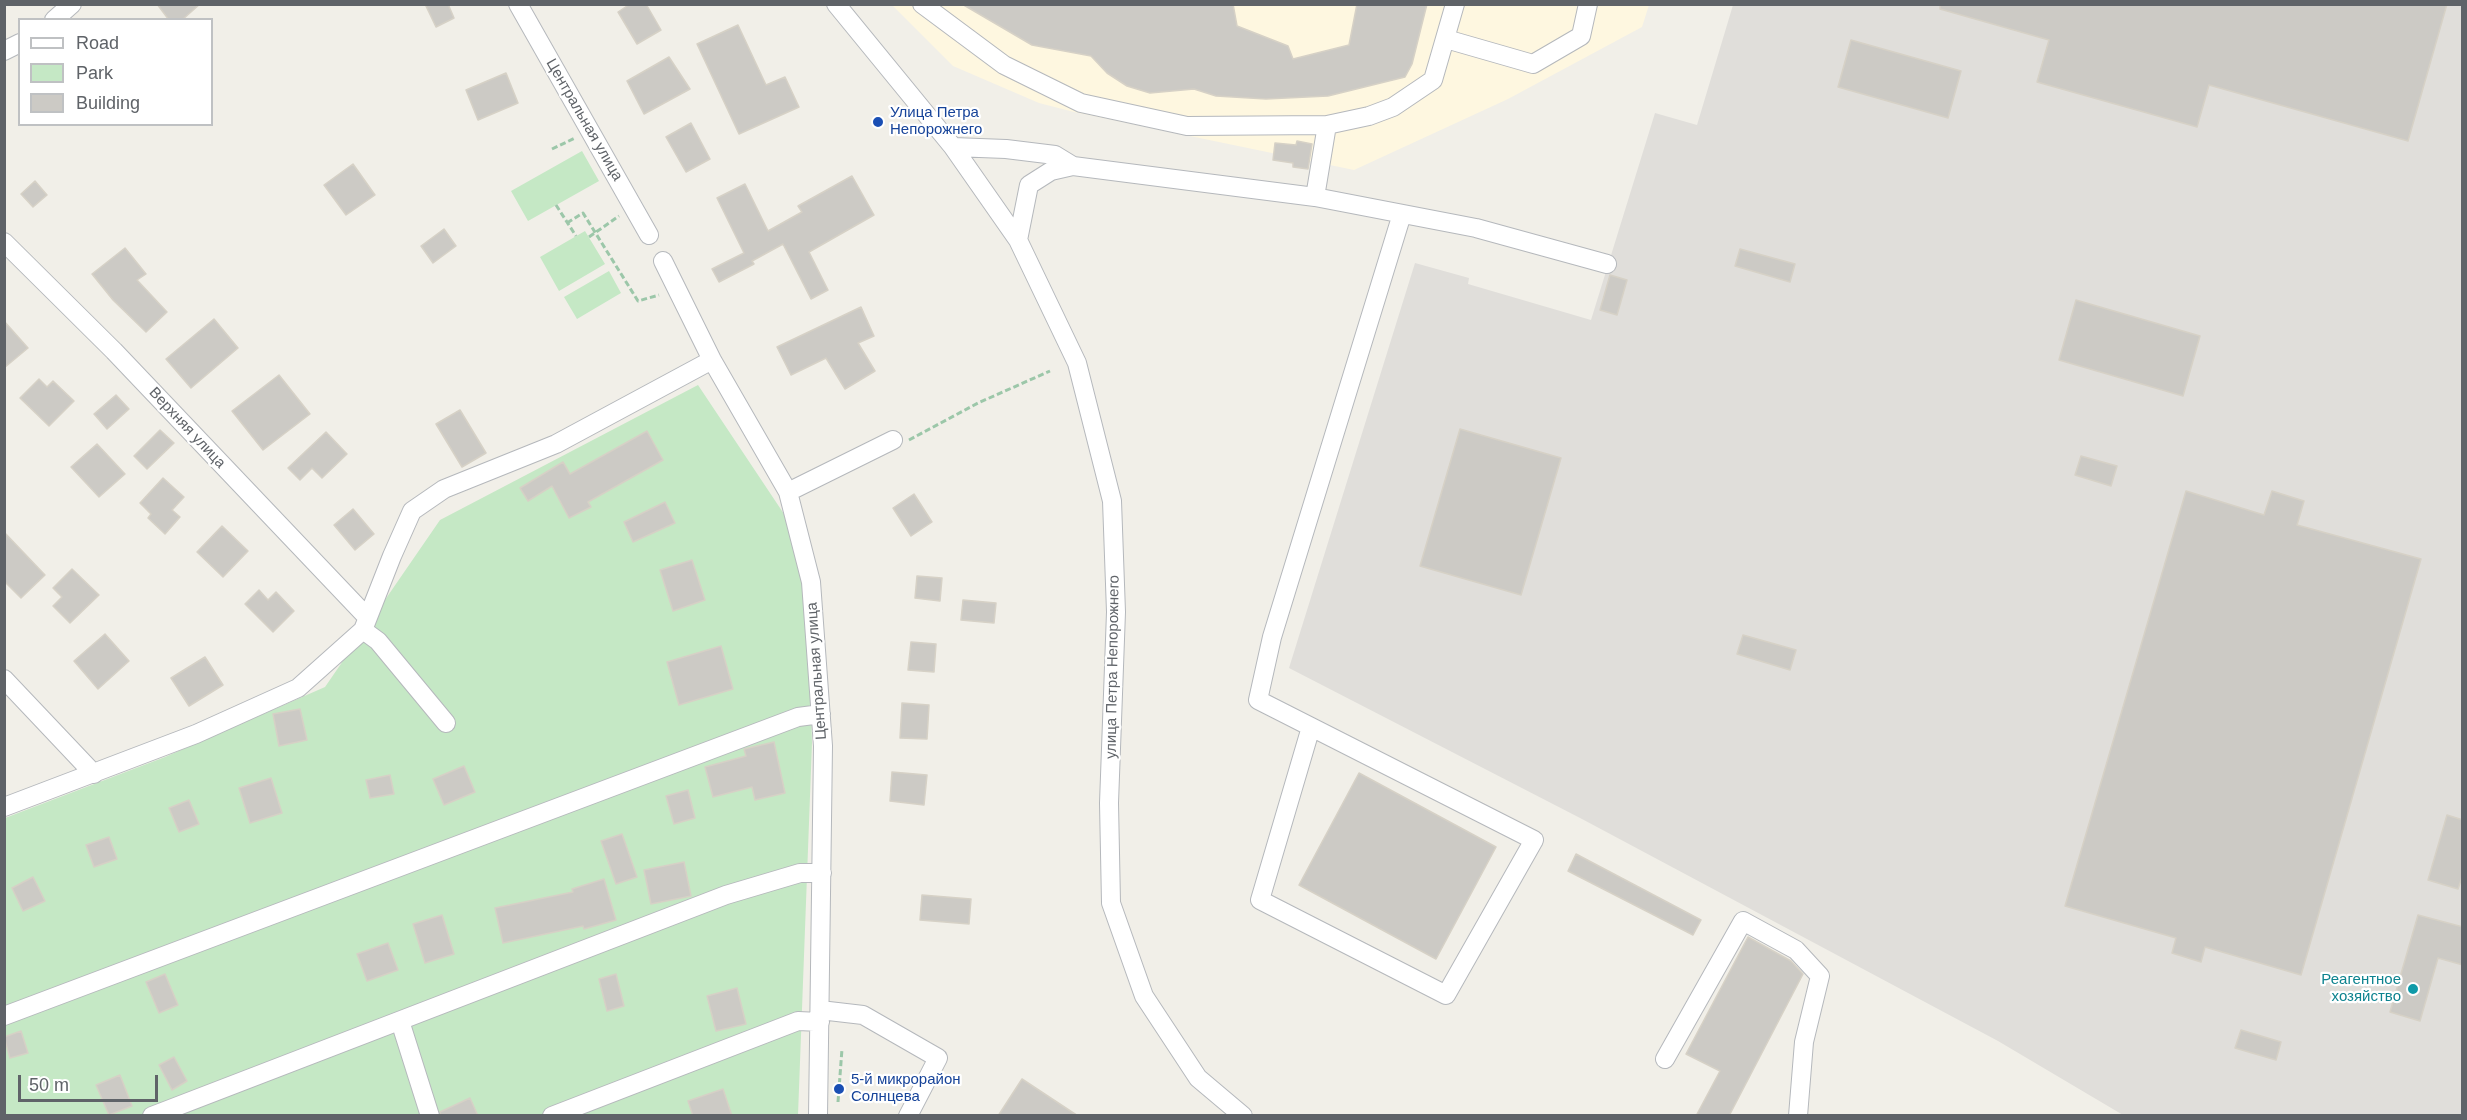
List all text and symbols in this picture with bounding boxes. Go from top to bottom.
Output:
legend [18,18,213,126]
text: Road [76,33,119,53]
street label: Центральная улица [542,56,626,184]
text: Park [76,63,113,83]
text: Building [76,93,140,113]
place label: Улица Петра Непорожнего [890,104,982,139]
marker: Улица Петра Непорожнего [871,115,885,129]
street label: Верхняя улица [145,384,229,472]
street label: улица Петра Непорожнего [1102,575,1124,759]
street label: Центральная улица [803,602,831,740]
place label: Реагентное хозяйство [2321,971,2401,1006]
marker: Реагентное хозяйство [2406,982,2420,996]
scale bar [21,1063,160,1101]
place label: 5-й микрорайон Солнцева [851,1071,961,1106]
text: 50 m [29,1075,69,1095]
marker: 5-й микрорайон Солнцева [832,1082,846,1096]

